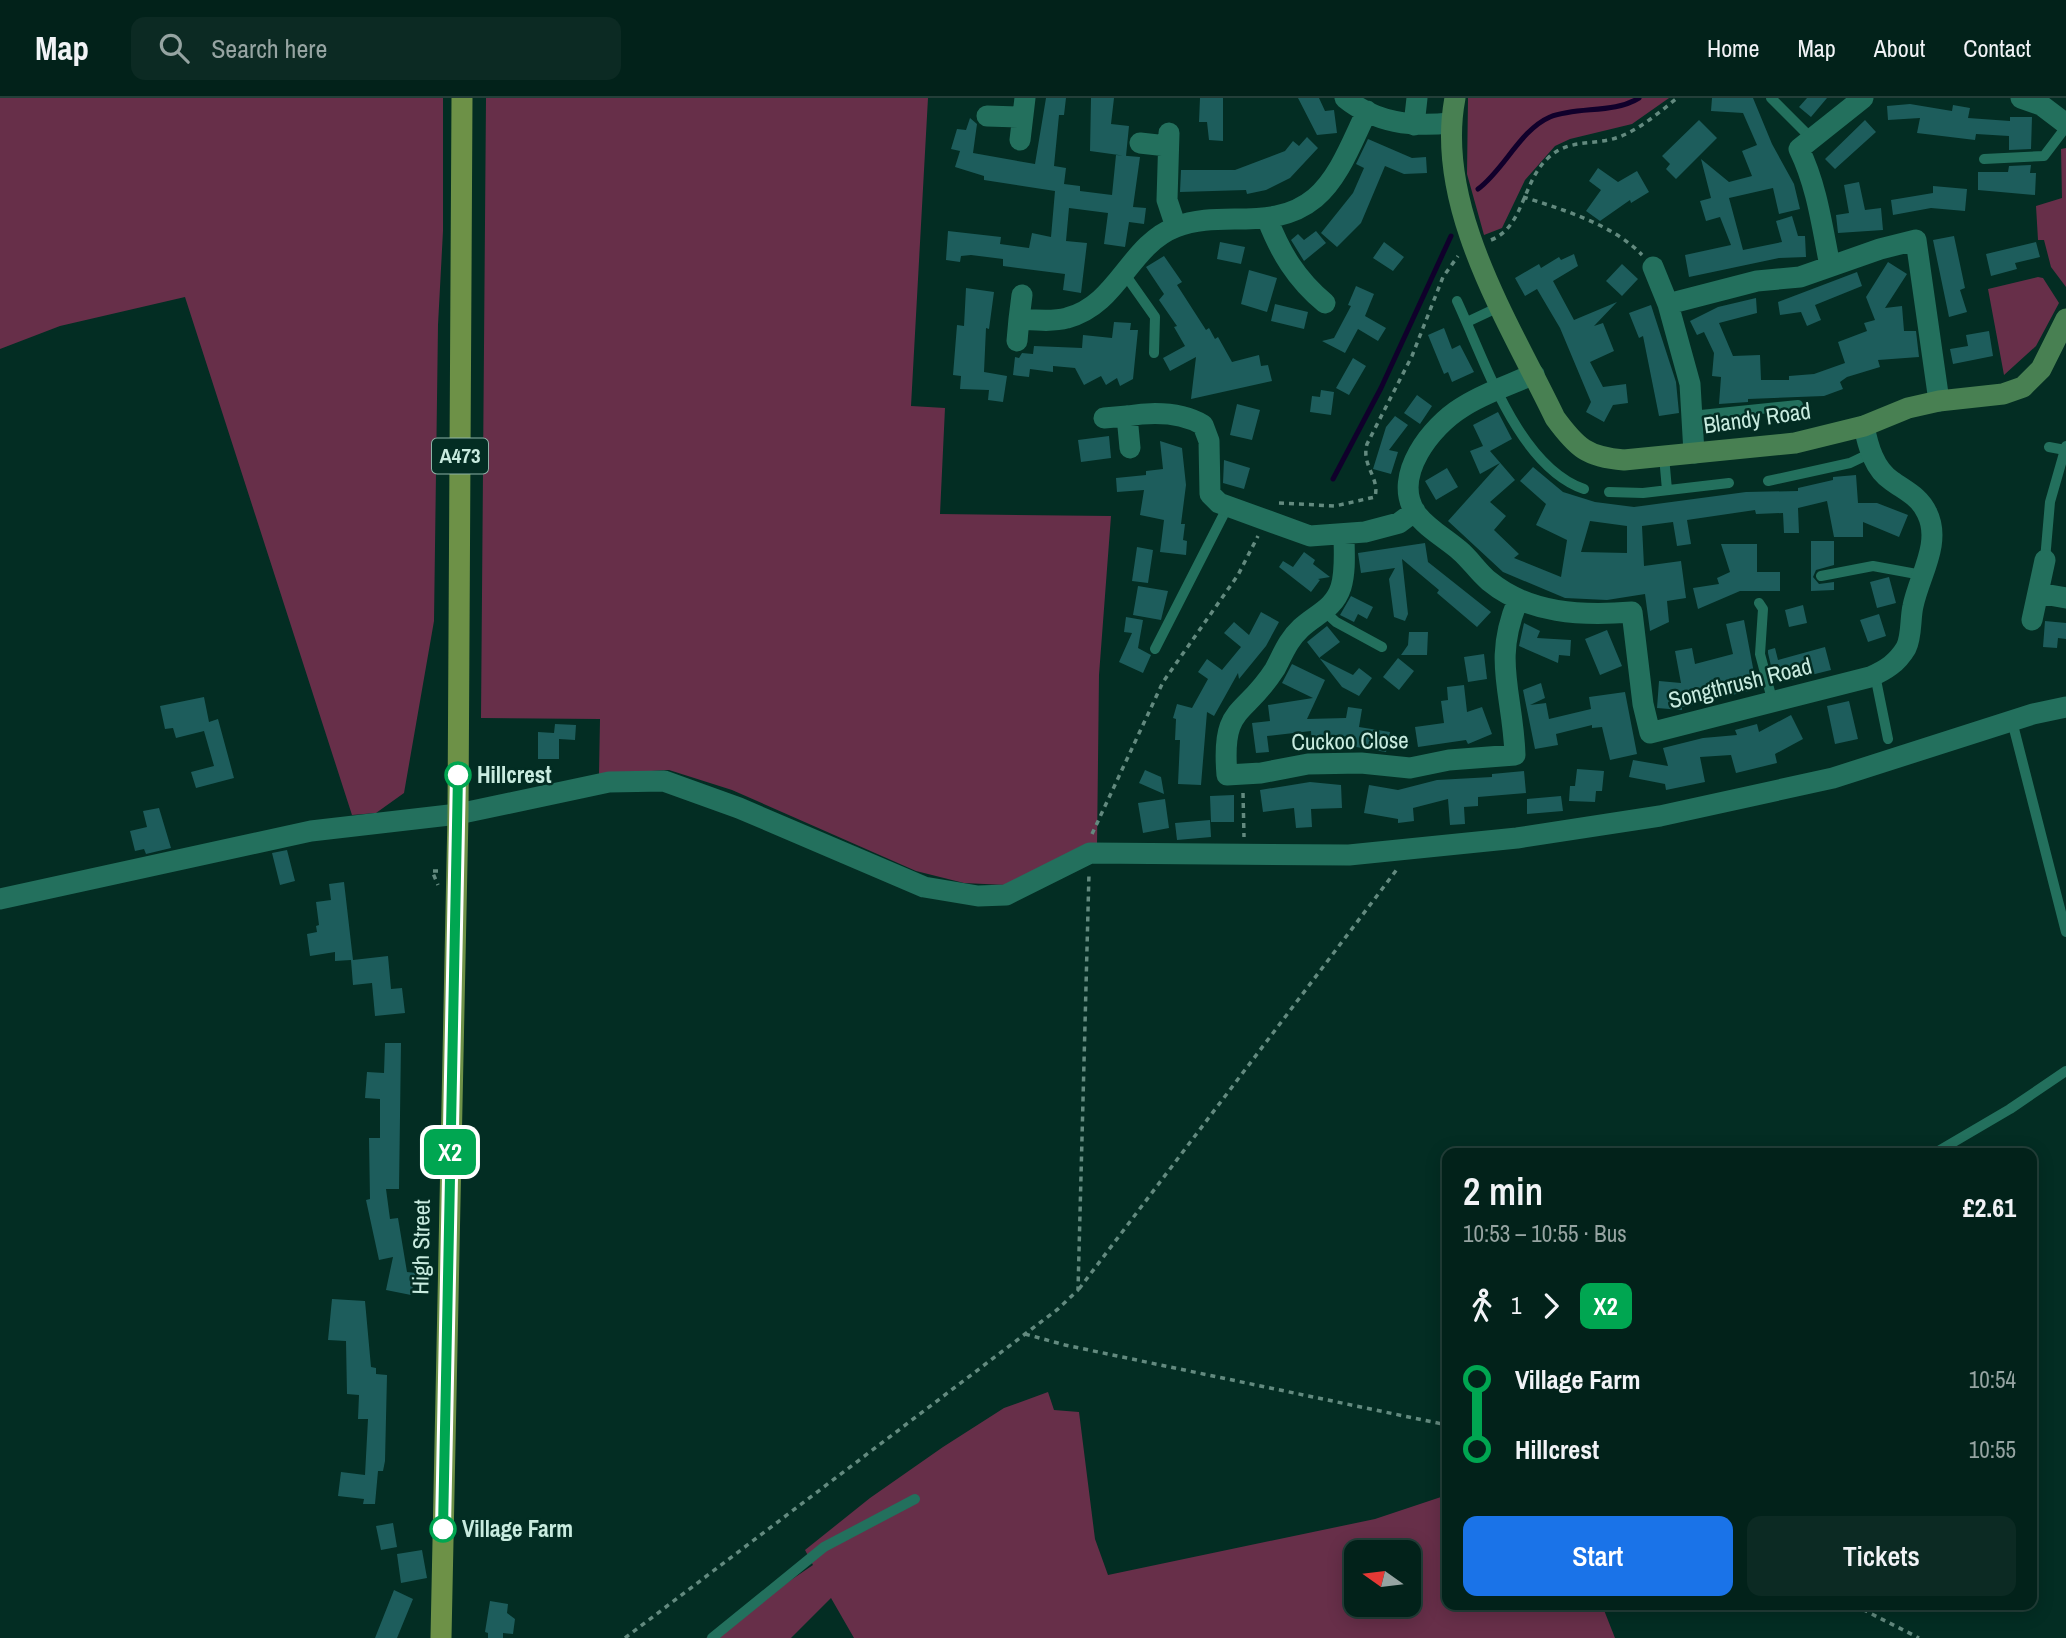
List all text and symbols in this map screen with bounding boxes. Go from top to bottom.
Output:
search box [131,17,621,80]
text: Map [35,26,89,70]
icon: search [155,29,193,67]
text: Search here [211,31,327,66]
text: Home [1707,32,1759,64]
text: Map [1797,32,1836,64]
text: About [1874,32,1925,64]
text: Contact [1963,32,2031,64]
street label: Blandy Road [1701,395,1813,440]
road number: A473 [432,438,488,474]
street label: Songthrush Road [1665,650,1815,715]
street label: Cuckoo Close [1291,724,1409,757]
place label: Hillcrest [477,759,551,790]
marker: Hillcrest [445,762,471,788]
line badge: X2 [419,1129,482,1175]
text: X2 [438,1136,462,1168]
text: 2 min [1463,1166,1543,1217]
text: £2.61 [1963,1190,2016,1225]
street label: High Street [404,1199,437,1295]
text: 10:53 – 10:55 · Bus [1463,1218,1627,1249]
icon: walk [1463,1287,1501,1325]
icon: forward [1532,1287,1570,1325]
text: 1 [1511,1290,1522,1321]
text: X2 [1594,1290,1618,1322]
text: Village Farm [1515,1362,1640,1397]
text: 10:54 [1969,1364,2016,1395]
text: Hillcrest [1515,1432,1599,1467]
text: 10:55 [1969,1434,2016,1465]
place label: Village Farm [462,1513,573,1544]
marker: Village Farm [430,1516,456,1542]
button: Start [1463,1516,1733,1596]
button: Tickets [1747,1516,2016,1596]
north arrow [1344,1540,1421,1617]
map controls [1344,1540,1421,1617]

